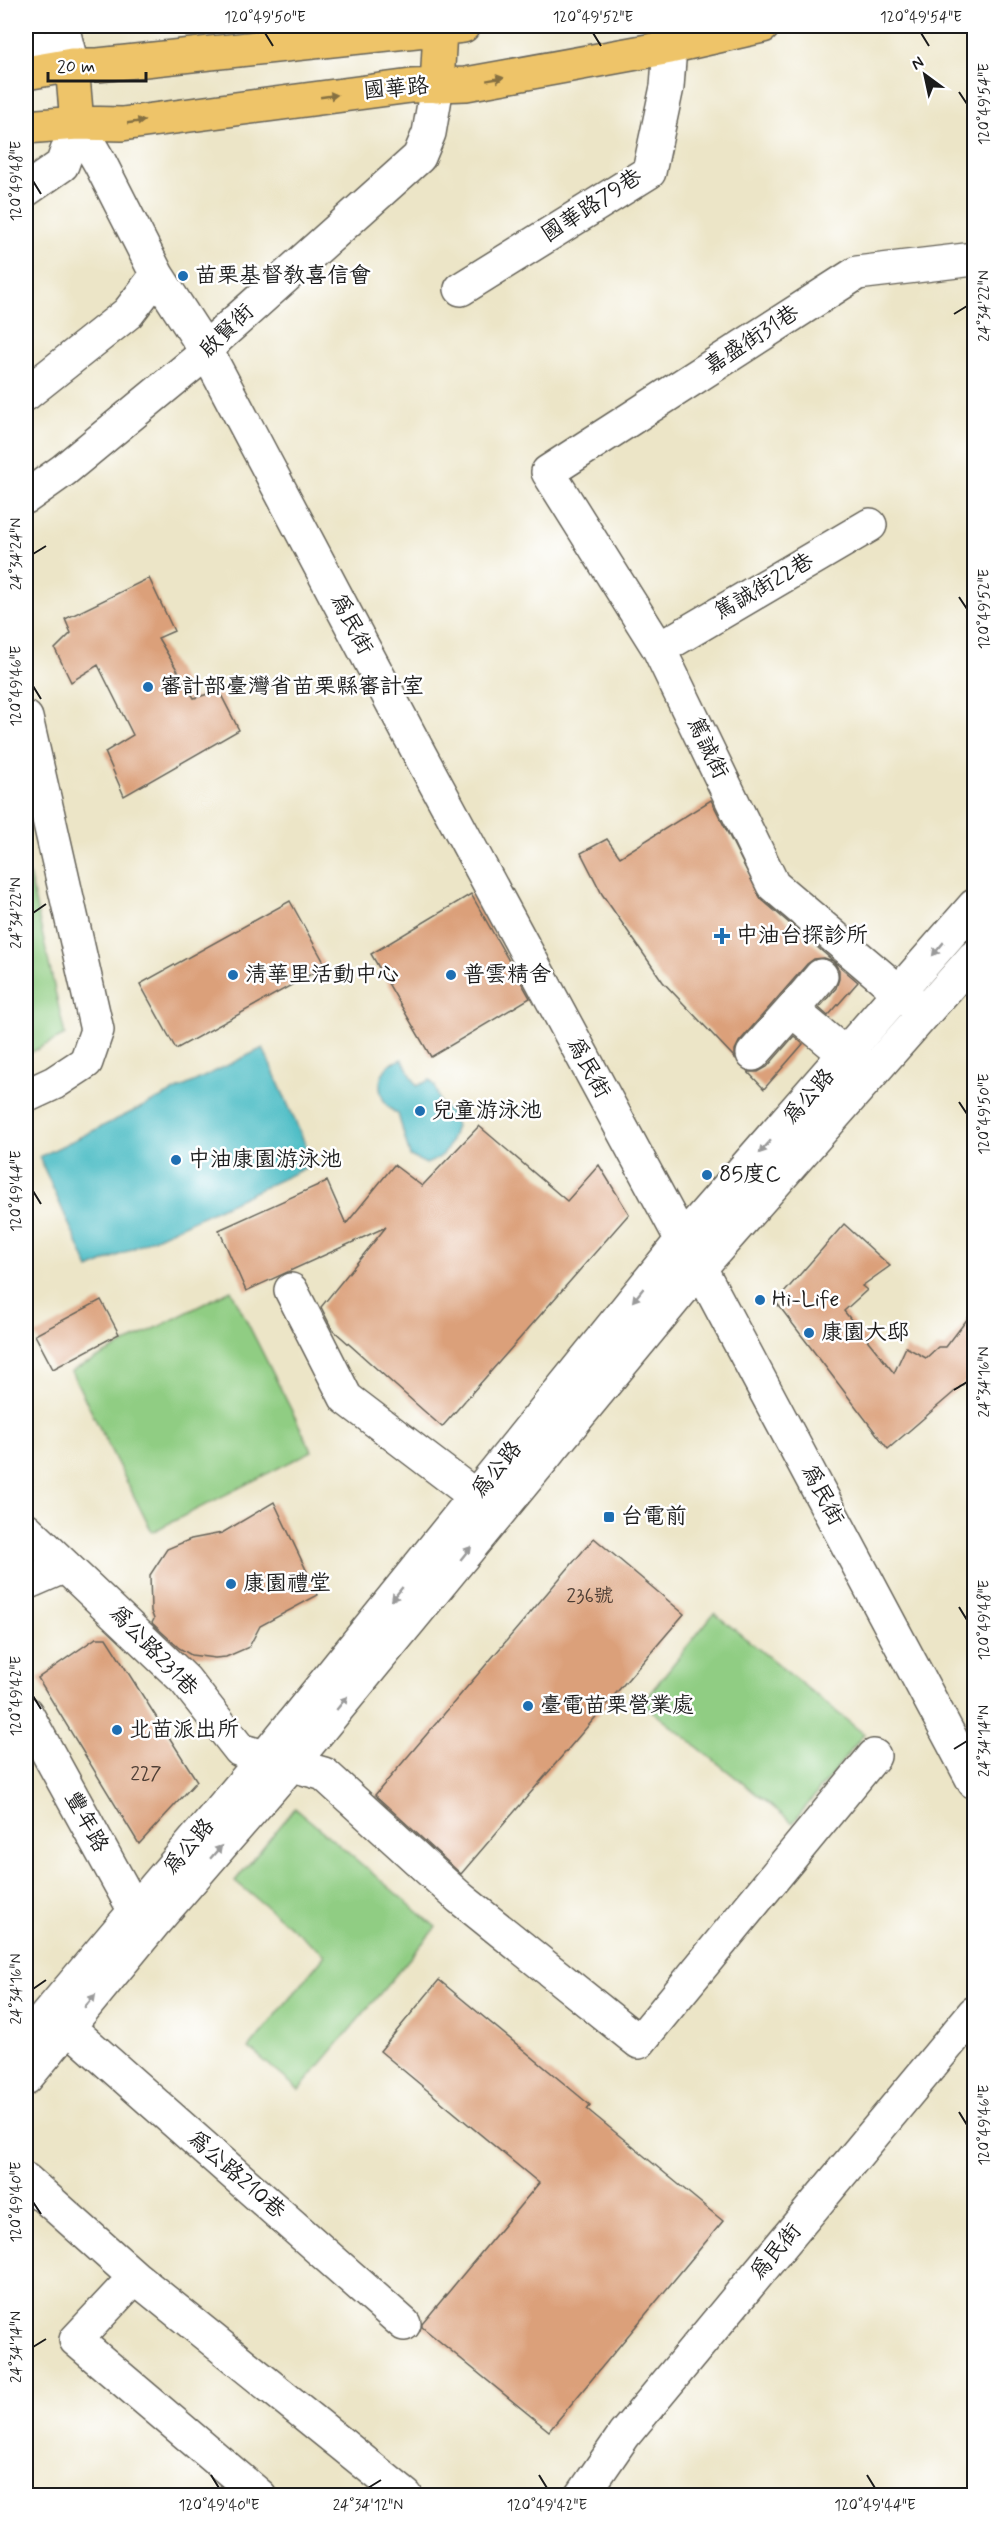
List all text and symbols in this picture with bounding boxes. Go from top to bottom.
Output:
text: 120°49'50"E [224,8,306,28]
text: 120°49'52"E [553,8,634,28]
text: 120°49'54"E [880,8,962,28]
scale bar [48,45,146,83]
north arrow [895,45,955,105]
text: N [907,52,928,75]
text: 20 m [57,55,95,79]
text: 120°49'54"E [975,63,995,145]
street label: 國華路 [362,72,430,106]
one-way arrow [486,74,505,83]
one-way arrow [320,92,339,101]
one-way arrow [126,118,145,127]
text: 120°49'48"E [7,140,27,221]
street label: 國華路79巷 [536,163,648,249]
place label: 苗栗基督教喜信會 [195,262,371,290]
marker: 苗栗基督教喜信會 [176,269,190,283]
text: 24°34'22"N [975,270,995,342]
street label: 啟賢街 [194,298,260,364]
street label: 嘉盛街31巷 [699,299,805,381]
text: 24°34'24"N [7,518,27,590]
street label: 篤誠街22巷 [709,547,819,627]
text: 120°49'52"E [975,568,995,649]
street label: 為民街 [323,588,379,660]
text: 120°49'46"E [7,645,27,726]
place label: 審計部臺灣省苗栗縣審計室 [160,673,424,701]
marker: 審計部臺灣省苗栗縣審計室 [141,680,155,694]
street label: 篤誠街 [680,712,734,784]
text: 24°34'22"N [7,877,27,949]
place label: 中油台探診所 [736,922,868,950]
marker: 中油台探診所 [713,927,731,945]
one-way arrow [932,941,945,956]
place label: 清華里活動中心 [245,961,399,989]
place label: 普雲精舍 [463,961,551,989]
marker: 清華里活動中心 [226,968,240,982]
marker: 普雲精舍 [444,968,458,982]
street label: 為民街 [560,1032,616,1104]
street label: 為公路 [777,1063,841,1131]
text: 120°49'50"E [975,1073,995,1155]
place label: 兒童游泳池 [432,1097,542,1125]
marker: 兒童游泳池 [413,1104,427,1118]
one-way arrow [758,1139,772,1154]
place label: 中油康園游泳池 [188,1146,342,1174]
text: 120°49'44"E [7,1150,27,1232]
marker: 中油康園游泳池 [169,1153,183,1167]
place label: 85度C [719,1161,781,1189]
marker: 85度C [700,1168,714,1182]
place label: Hi-Life [772,1286,839,1314]
one-way arrow [632,1287,645,1303]
marker: Hi-Life [753,1293,767,1307]
place label: 康園大邸 [821,1319,909,1347]
marker: 康園大邸 [802,1326,816,1340]
text: 24°34'16"N [975,1346,995,1418]
street label: 為公路 [465,1436,529,1504]
street label: 為民街 [794,1459,850,1531]
place label: 台電前 [621,1503,687,1531]
marker: 台電前 [602,1510,616,1524]
one-way arrow [459,1545,472,1561]
place label: 康園禮堂 [243,1570,331,1598]
marker: 康園禮堂 [224,1577,238,1591]
text: 120°49'48"E [975,1579,995,1660]
house number: 236號 [566,1583,614,1610]
one-way arrow [392,1586,404,1601]
street label: 為公路231巷 [102,1599,204,1703]
text: 120°49'42"E [7,1656,27,1736]
place label: 臺電苗栗營業處 [540,1692,694,1720]
one-way arrow [335,1696,348,1711]
marker: 臺電苗栗營業處 [521,1699,535,1713]
text: 24°34'14"N [975,1705,995,1777]
place label: 北苗派出所 [129,1716,239,1744]
marker: 北苗派出所 [110,1723,124,1737]
house number: 227 [130,1761,162,1788]
street label: 豐年路 [58,1786,114,1858]
street label: 為公路 [157,1813,221,1881]
one-way arrow [209,1845,222,1860]
text: 24°34'16"N [7,1953,27,2025]
one-way arrow [83,1993,96,2009]
text: 120°49'46"E [975,2084,995,2165]
street label: 為公路210巷 [181,2125,291,2225]
text: 120°49'40"E [7,2161,27,2243]
street label: 為民街 [744,2218,808,2286]
text: 24°34'14"N [7,2311,27,2383]
text: 120°49'40"E [178,2496,260,2516]
text: 24°34'12"N [333,2496,403,2516]
text: 120°49'42"E [507,2496,587,2516]
text: 120°49'44"E [834,2496,916,2516]

